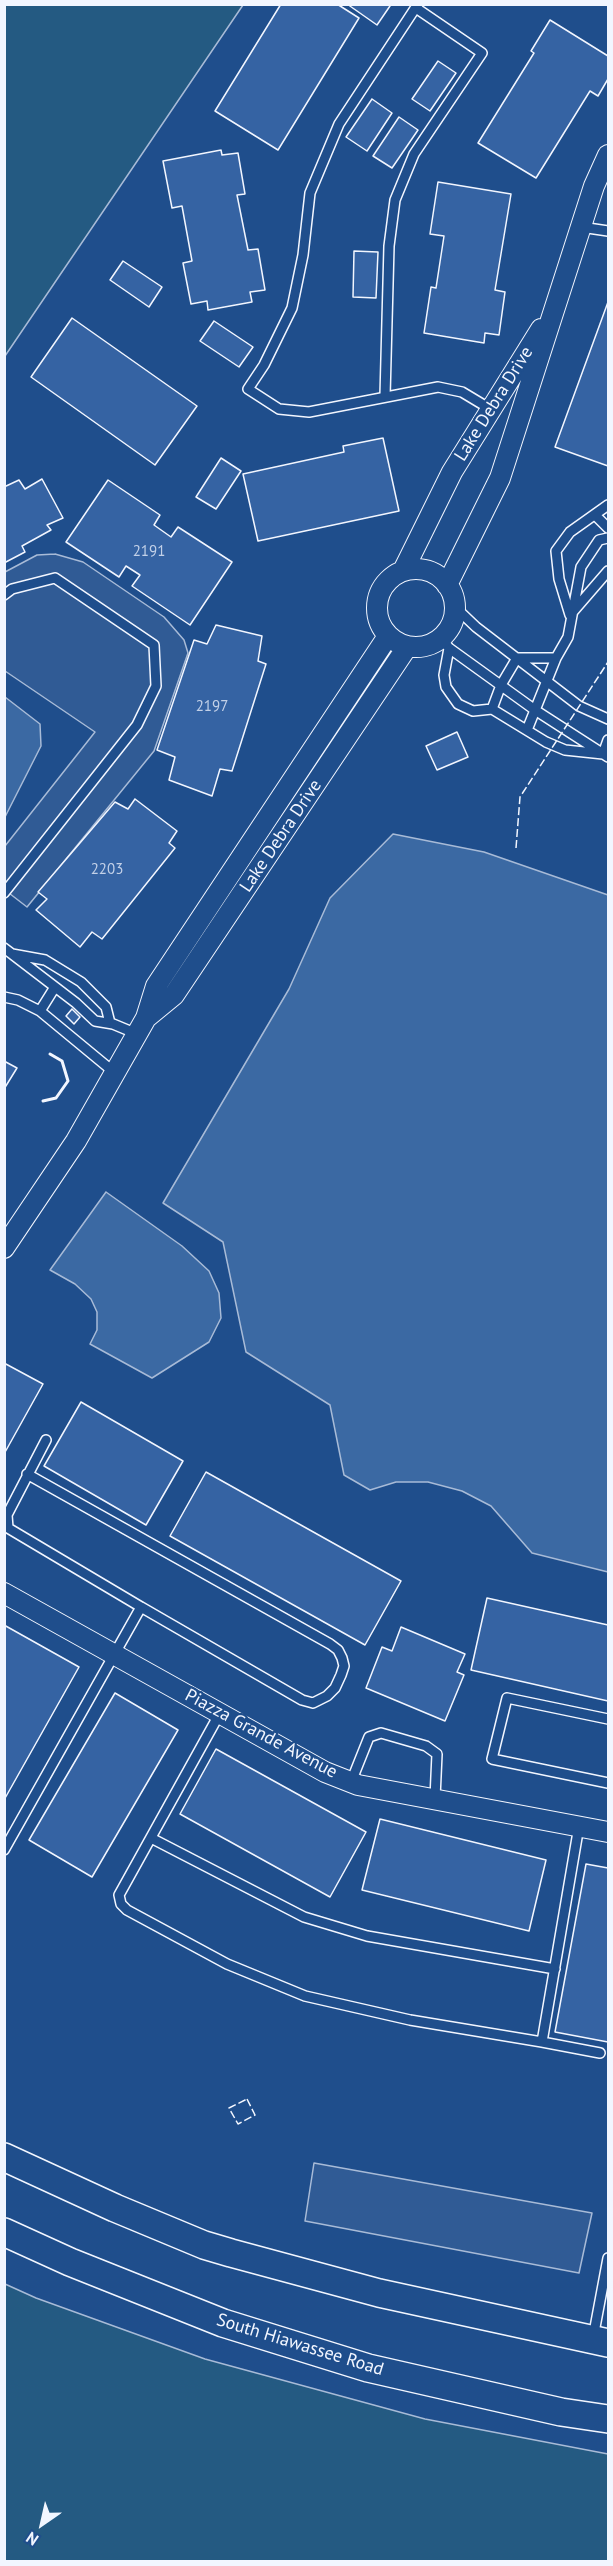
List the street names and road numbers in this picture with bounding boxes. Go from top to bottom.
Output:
street label: Lake Debra Drive [450,343,538,465]
street label: Lake Debra Drive [235,776,327,896]
street label: Piazza Grande Avenue [181,1685,341,1783]
street label: South Hiawassee Road [214,2309,386,2381]

